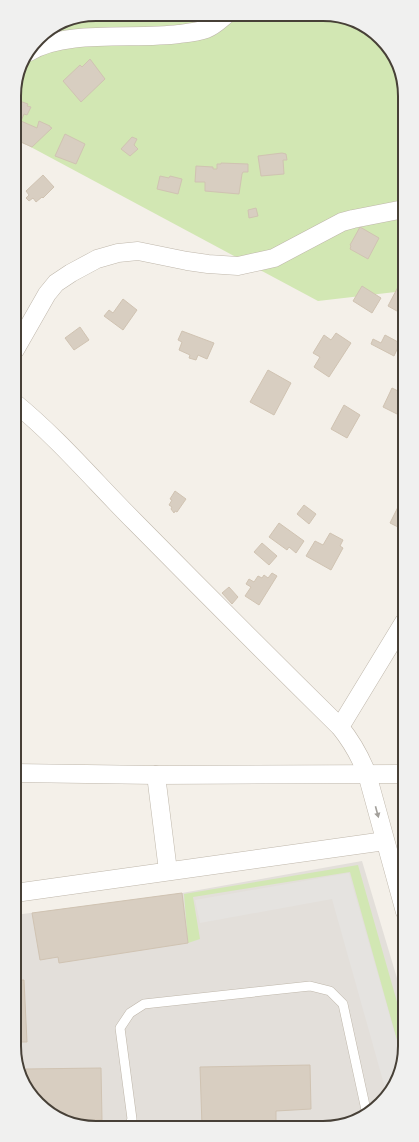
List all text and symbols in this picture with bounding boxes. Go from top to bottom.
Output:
one-way arrow [374,806,380,818]

